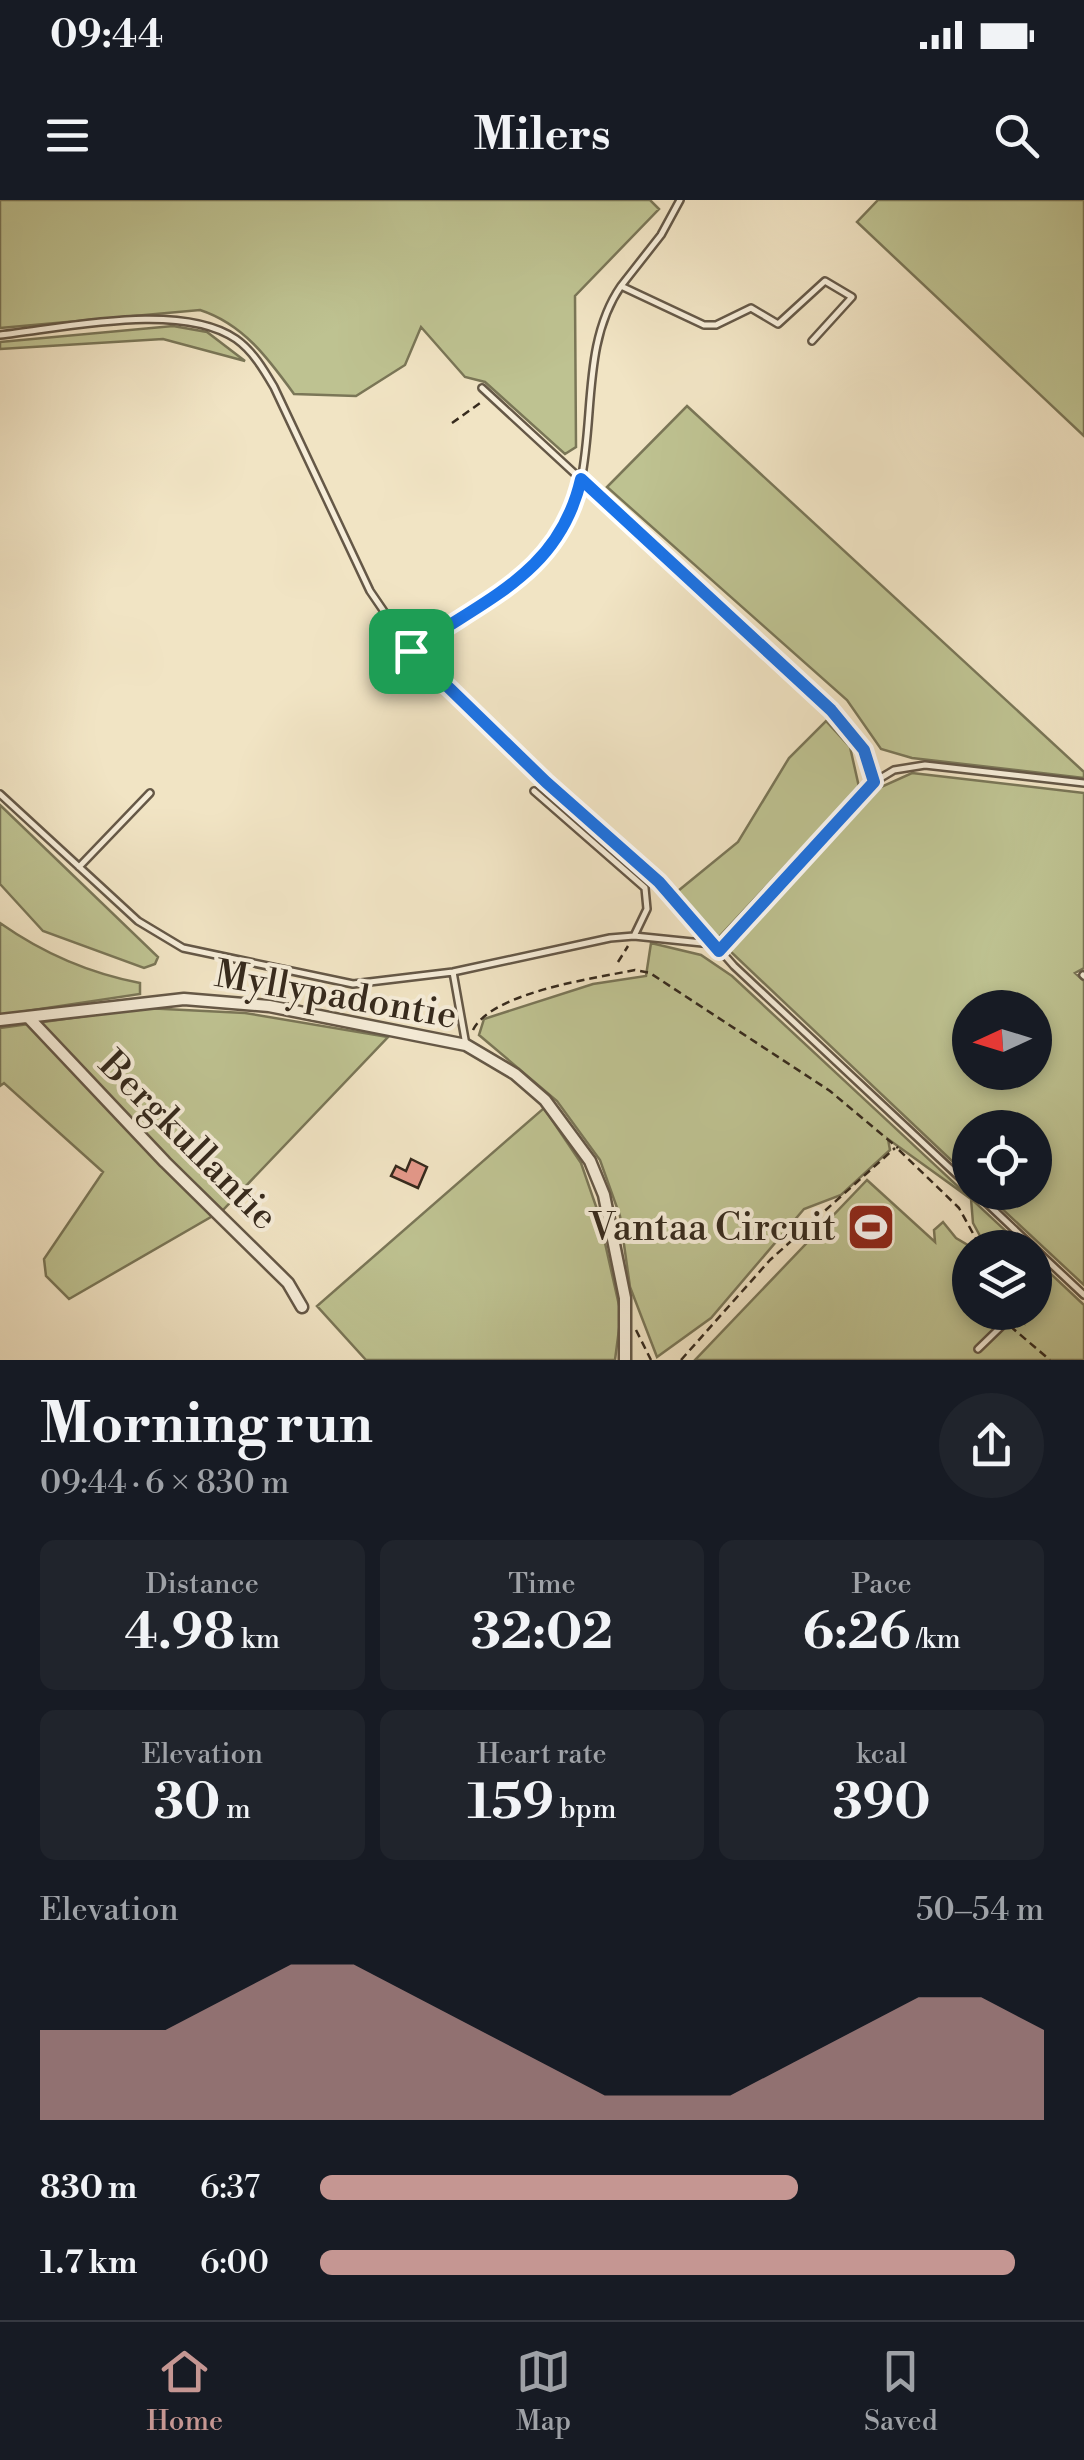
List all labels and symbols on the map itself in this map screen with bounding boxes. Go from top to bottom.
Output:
pin [369,609,454,694]
street label: Myllypadontie [211,951,461,1040]
north arrow [952,990,1052,1090]
street label: Bergkullantie [88,1041,287,1240]
sports icon: Vantaa Circuit [845,1201,897,1253]
place label: Vantaa Circuit [588,1205,836,1252]

